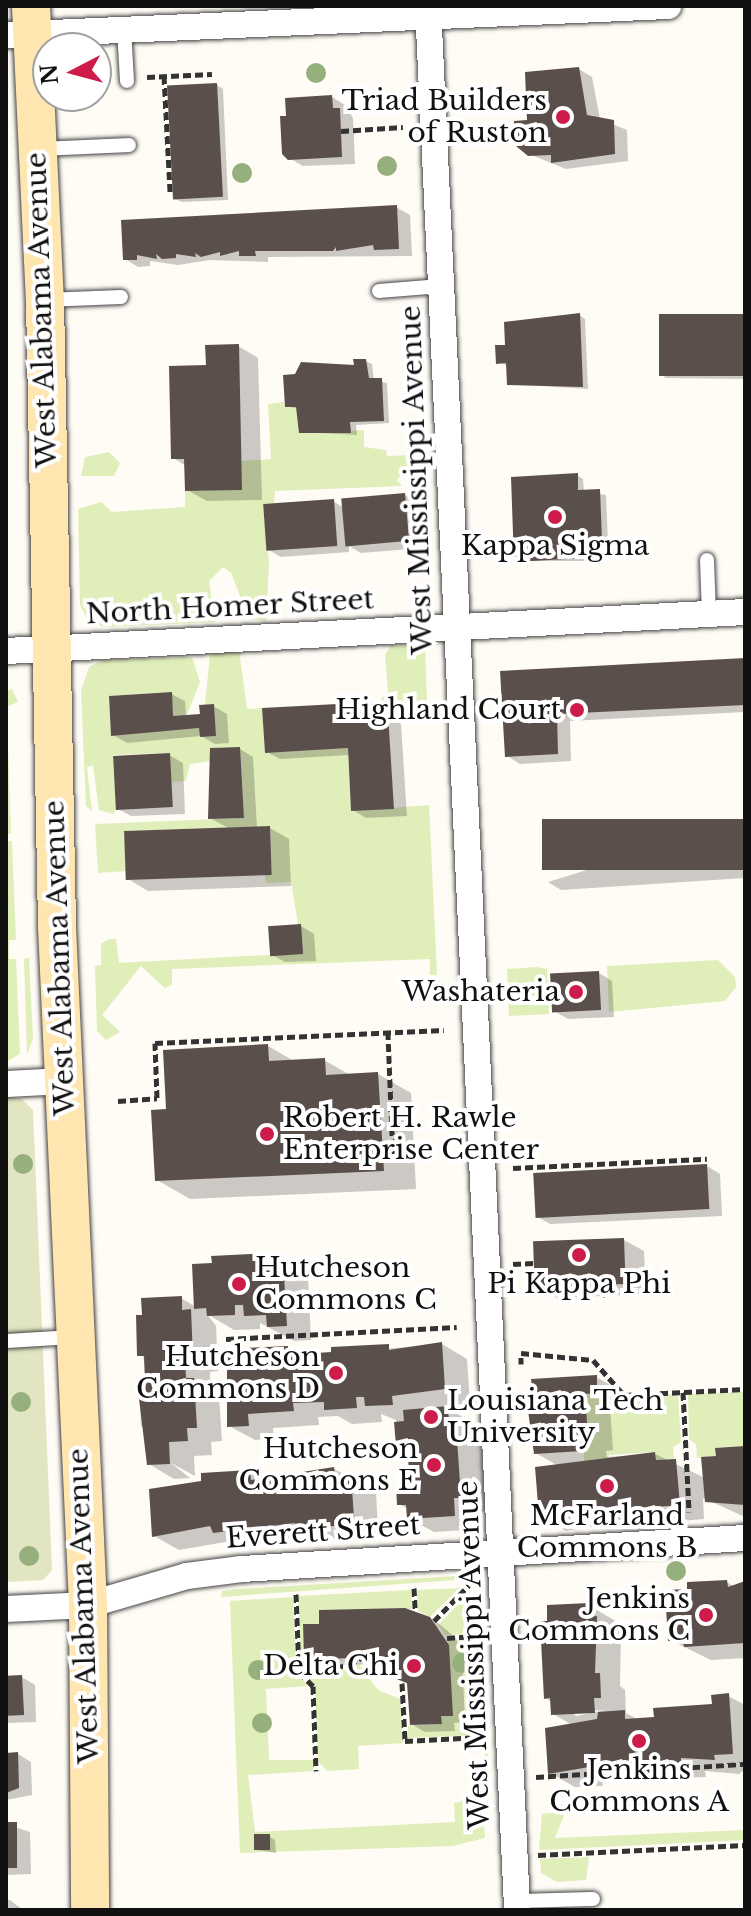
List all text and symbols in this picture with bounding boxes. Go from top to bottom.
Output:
north arrow [32,32,112,112]
text: N [35,63,64,86]
place label: Triad Builders of Ruston [341,84,547,150]
marker: Triad Builders of Ruston [554,108,572,126]
street label: West Alabama Avenue [20,150,64,470]
street label: West Mississippi Avenue [394,304,440,656]
marker: Kappa Sigma [546,508,564,526]
place label: Kappa Sigma [461,529,649,563]
street label: North Homer Street [85,583,375,631]
place label: Highland Court [335,693,561,727]
marker: Highland Court [568,701,586,719]
street label: West Alabama Avenue [38,798,82,1118]
place label: Washateria [401,975,560,1009]
marker: Washateria [567,983,585,1001]
place label: Robert H. Rawle Enterprise Center [283,1101,539,1167]
marker: Robert H. Rawle Enterprise Center [258,1125,276,1143]
marker: Pi Kappa Phi [570,1246,588,1264]
place label: Hutcheson Commons C [255,1251,437,1317]
place label: Pi Kappa Phi [487,1267,671,1301]
marker: Hutcheson Commons C [230,1275,248,1293]
place label: Hutcheson Commons D [136,1340,320,1406]
marker: Hutcheson Commons D [327,1364,345,1382]
place label: Louisiana Tech University [447,1384,664,1450]
marker: Louisiana Tech University [422,1408,440,1426]
place label: Hutcheson Commons E [238,1432,418,1498]
street label: West Alabama Avenue [62,1446,106,1766]
marker: Hutcheson Commons E [425,1456,443,1474]
marker: McFarland Commons B [598,1477,616,1495]
street label: West Mississippi Avenue [451,1479,497,1831]
place label: McFarland Commons B [517,1499,697,1565]
street label: Everett Street [225,1508,421,1556]
place label: Jenkins Commons C [508,1582,690,1648]
marker: Jenkins Commons C [697,1606,715,1624]
place label: Delta Chi [263,1649,398,1683]
marker: Delta Chi [405,1657,423,1675]
marker: Jenkins Commons A [630,1732,648,1750]
place label: Jenkins Commons A [549,1753,729,1819]

